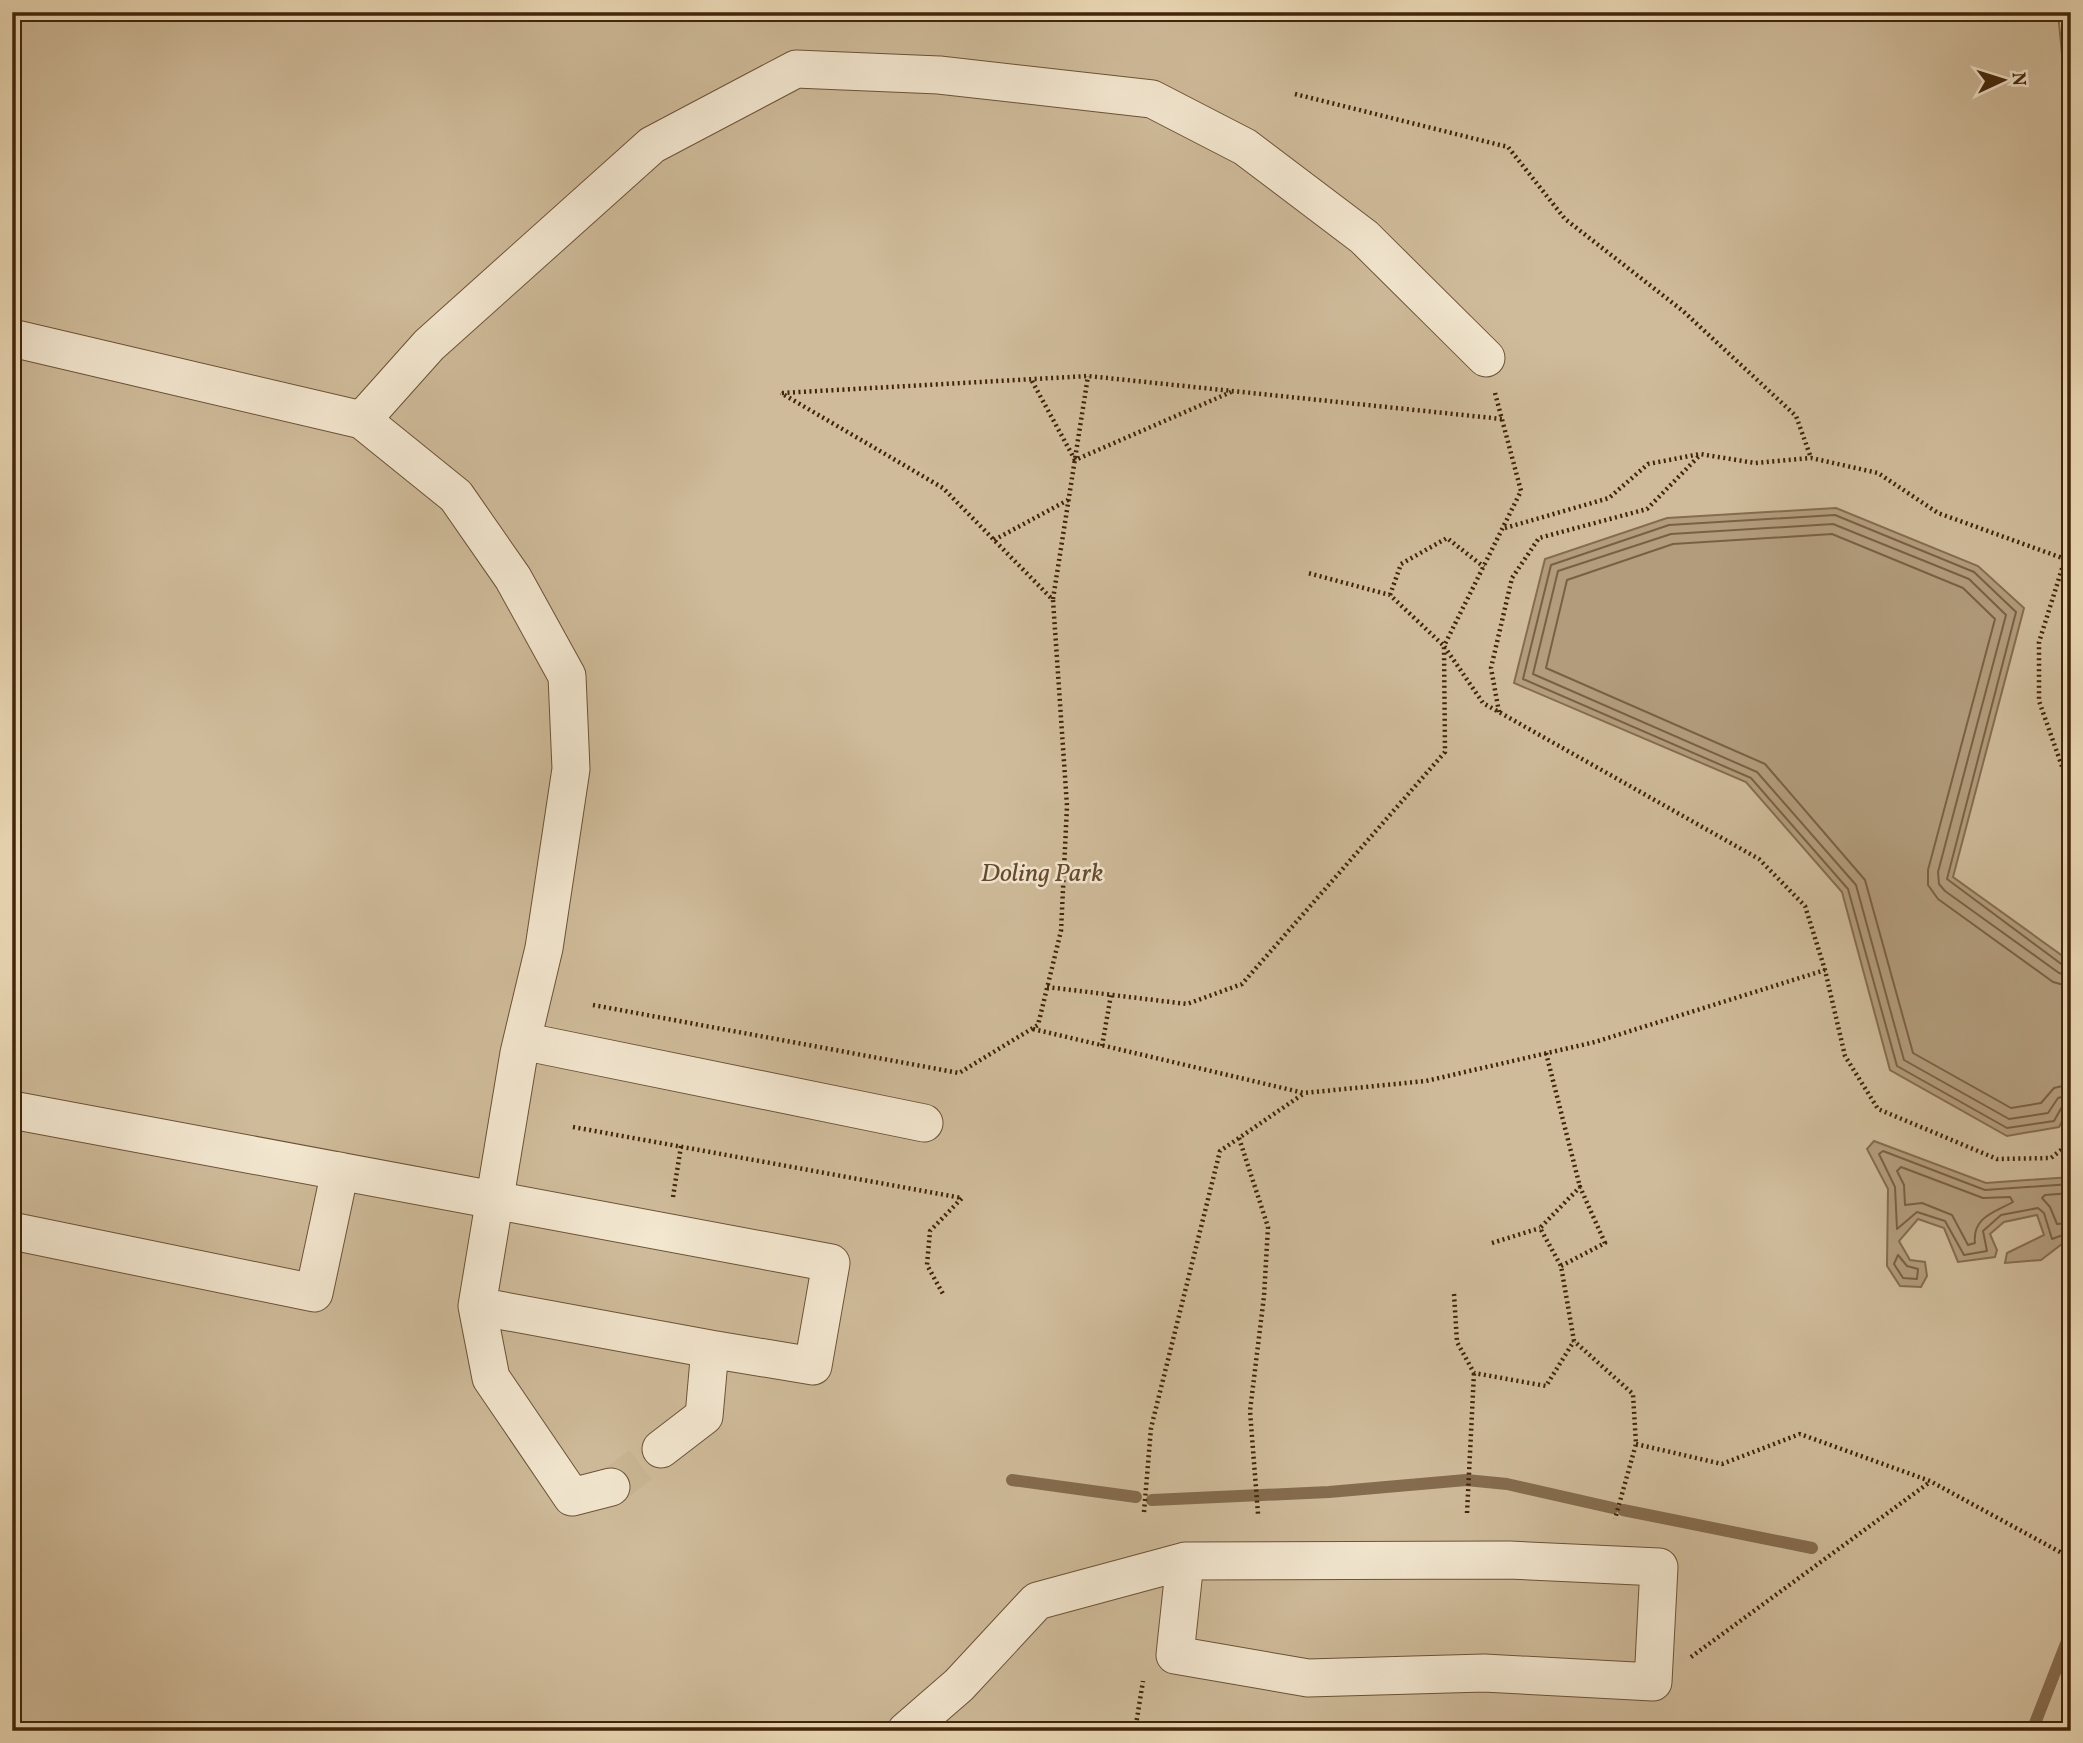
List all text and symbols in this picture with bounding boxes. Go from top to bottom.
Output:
north arrow [1968,46,2038,116]
text: N [2005,71,2031,87]
park label: Doling Park [981,856,1103,892]

